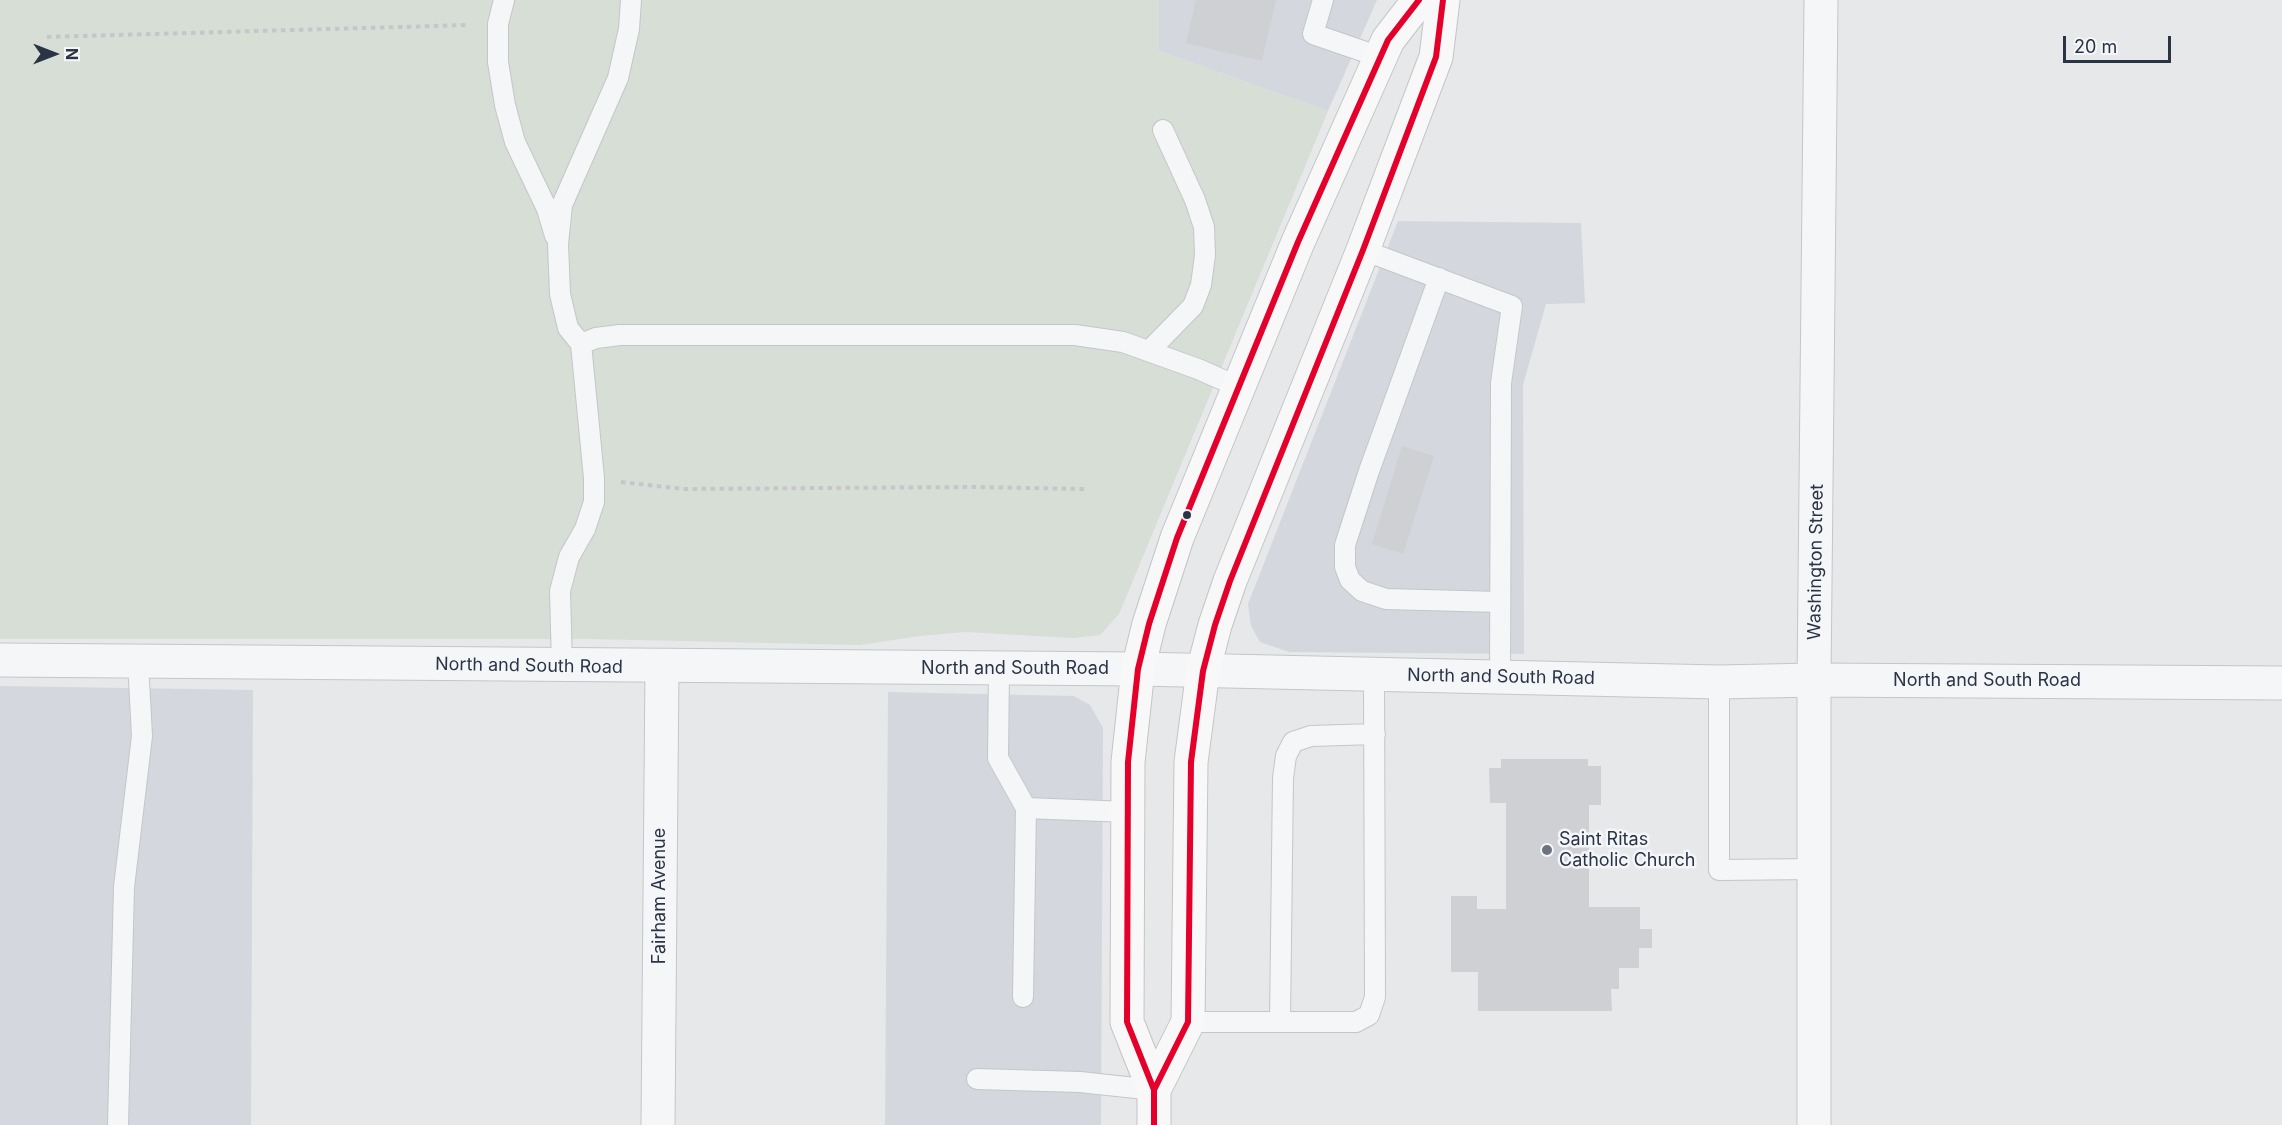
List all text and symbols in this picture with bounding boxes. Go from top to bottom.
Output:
north arrow [24,24,84,84]
scale bar [2066,24,2174,62]
text: 20 m [2074,36,2117,57]
text: N [62,48,82,60]
street label: Washington Street [1804,484,1828,640]
unlabelled marker [1181,509,1193,521]
street label: North and South Road [435,654,623,678]
street label: North and South Road [921,658,1109,680]
street label: North and South Road [1407,665,1595,689]
street label: North and South Road [1893,670,2081,692]
street label: Fairham Avenue [649,828,671,964]
place label: Saint Ritas Catholic Church [1559,829,1695,872]
marker: Saint Ritas Catholic Church [1540,843,1554,857]

